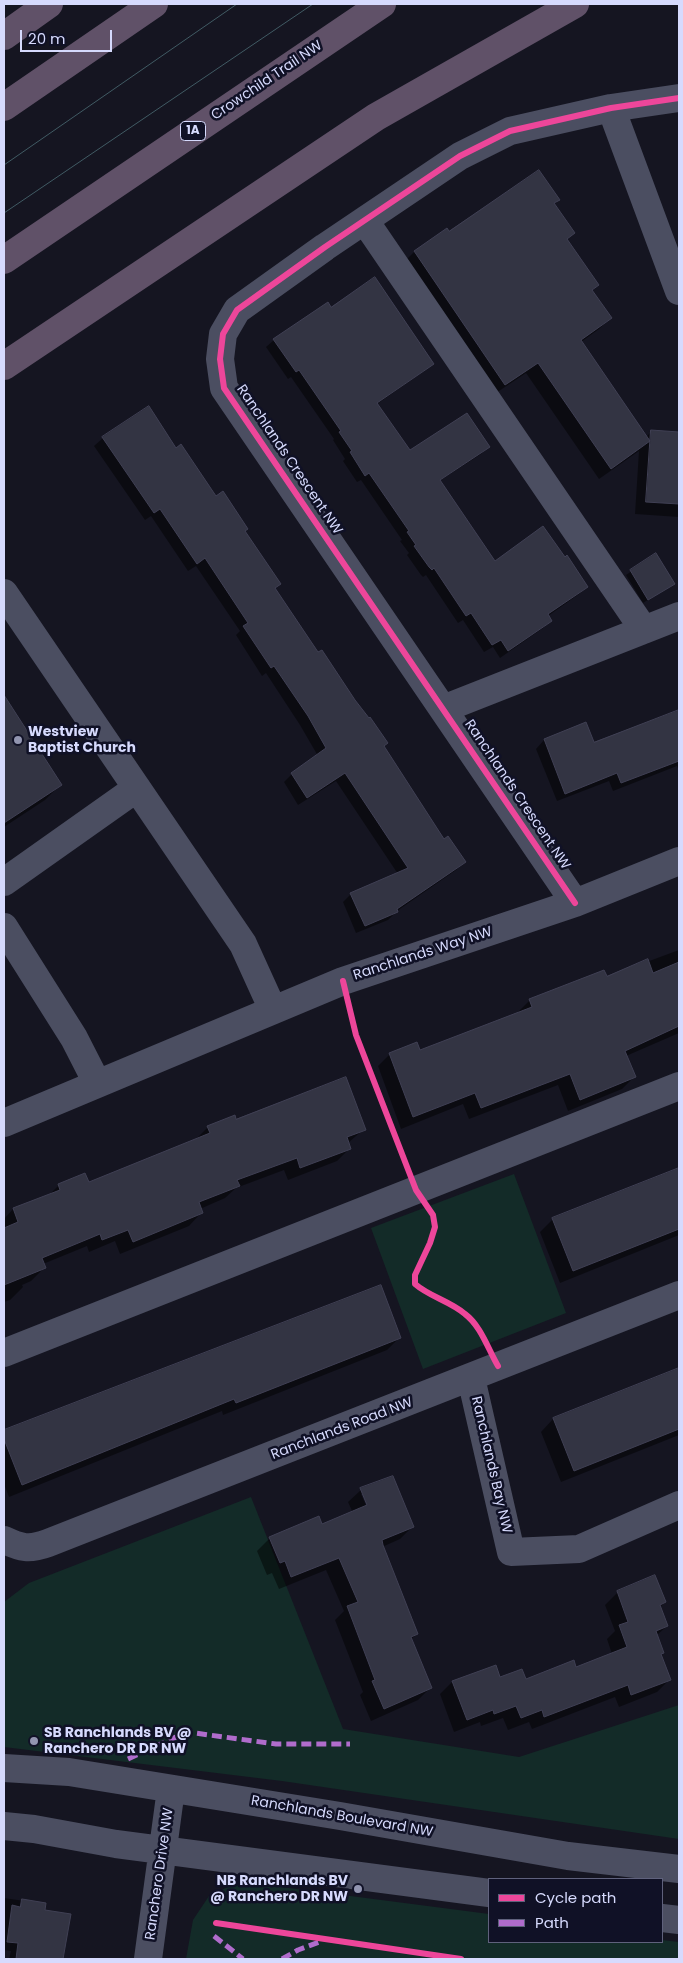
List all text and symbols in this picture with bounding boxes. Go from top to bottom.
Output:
scale bar [22,20,115,52]
text: 20 m [28,28,66,49]
street label: Crowchild Trail NW [208,38,326,124]
road number: 1A [180,122,206,140]
street label: Ranchlands Crescent NW [232,382,346,538]
street label: Ranchlands Crescent NW [460,717,574,873]
place label: Westview Baptist Church [28,724,136,756]
marker: Westview Baptist Church [12,734,24,746]
street label: Ranchlands Way NW [351,924,495,984]
street label: Ranchlands Road NW [269,1394,415,1464]
street label: Ranchlands Bay NW [467,1395,515,1535]
place label: SB Ranchlands BV @ Ranchero DR DR NW [44,1725,192,1758]
marker: SB Ranchlands BV @ Ranchero DR DR NW [28,1735,40,1747]
street label: Ranchlands Boulevard NW [250,1793,434,1841]
street label: Ranchero Drive NW [142,1807,178,1941]
place label: NB Ranchlands BV @ Ranchero DR NW [210,1873,348,1905]
legend [488,1878,663,1943]
marker: NB Ranchlands BV @ Ranchero DR NW [352,1883,364,1895]
text: Cycle path [535,1887,616,1908]
text: Path [535,1912,569,1933]

